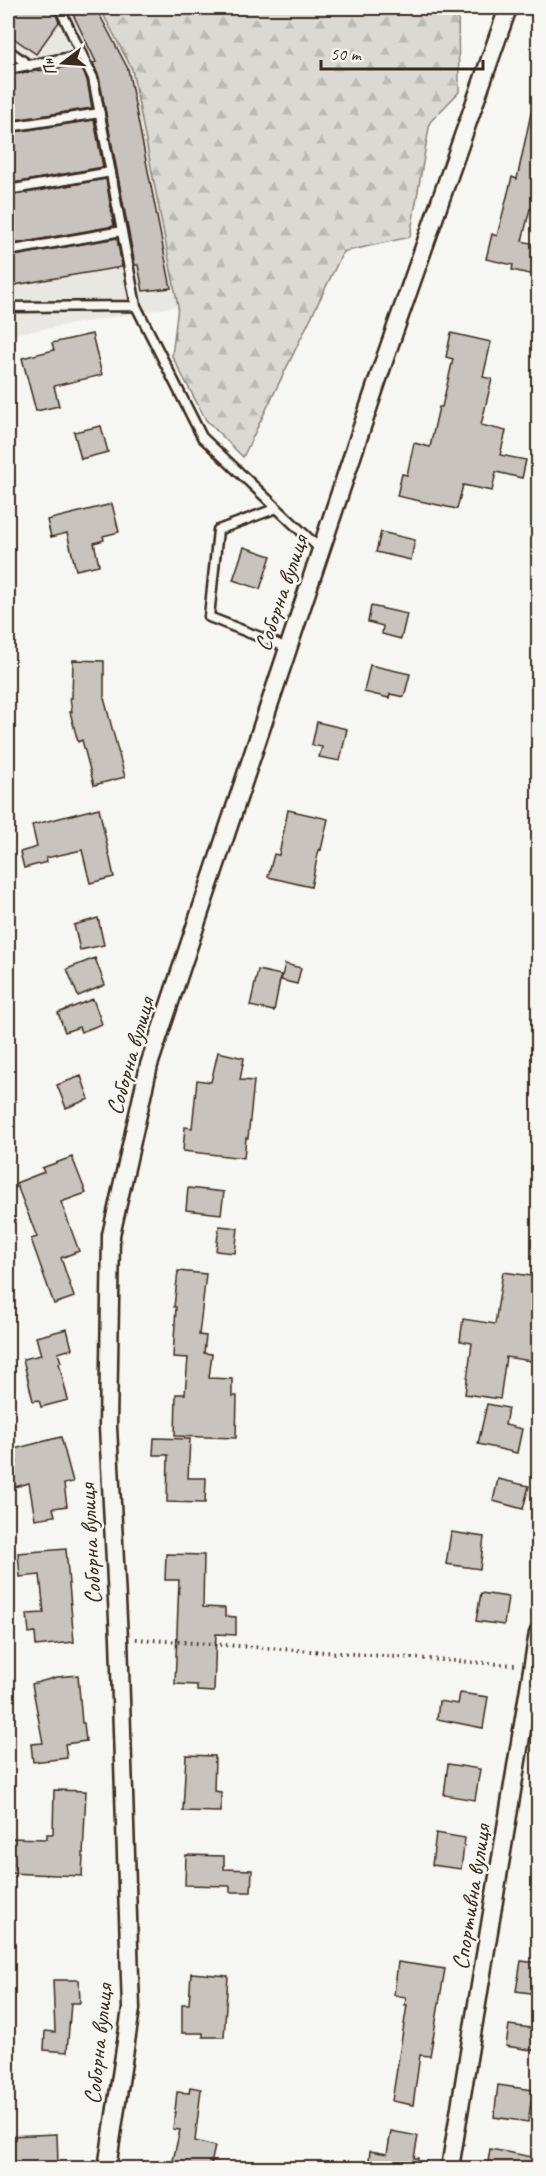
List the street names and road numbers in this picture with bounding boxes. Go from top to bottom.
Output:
street label: Соборна вулиця [247,529,315,655]
street label: Соборна вулиця [99,992,162,1118]
street label: Соборна вулиця [72,1481,108,1605]
street label: Спортивна вулиця [445,1820,498,1972]
street label: Соборна вулиця [77,1981,119,2106]

